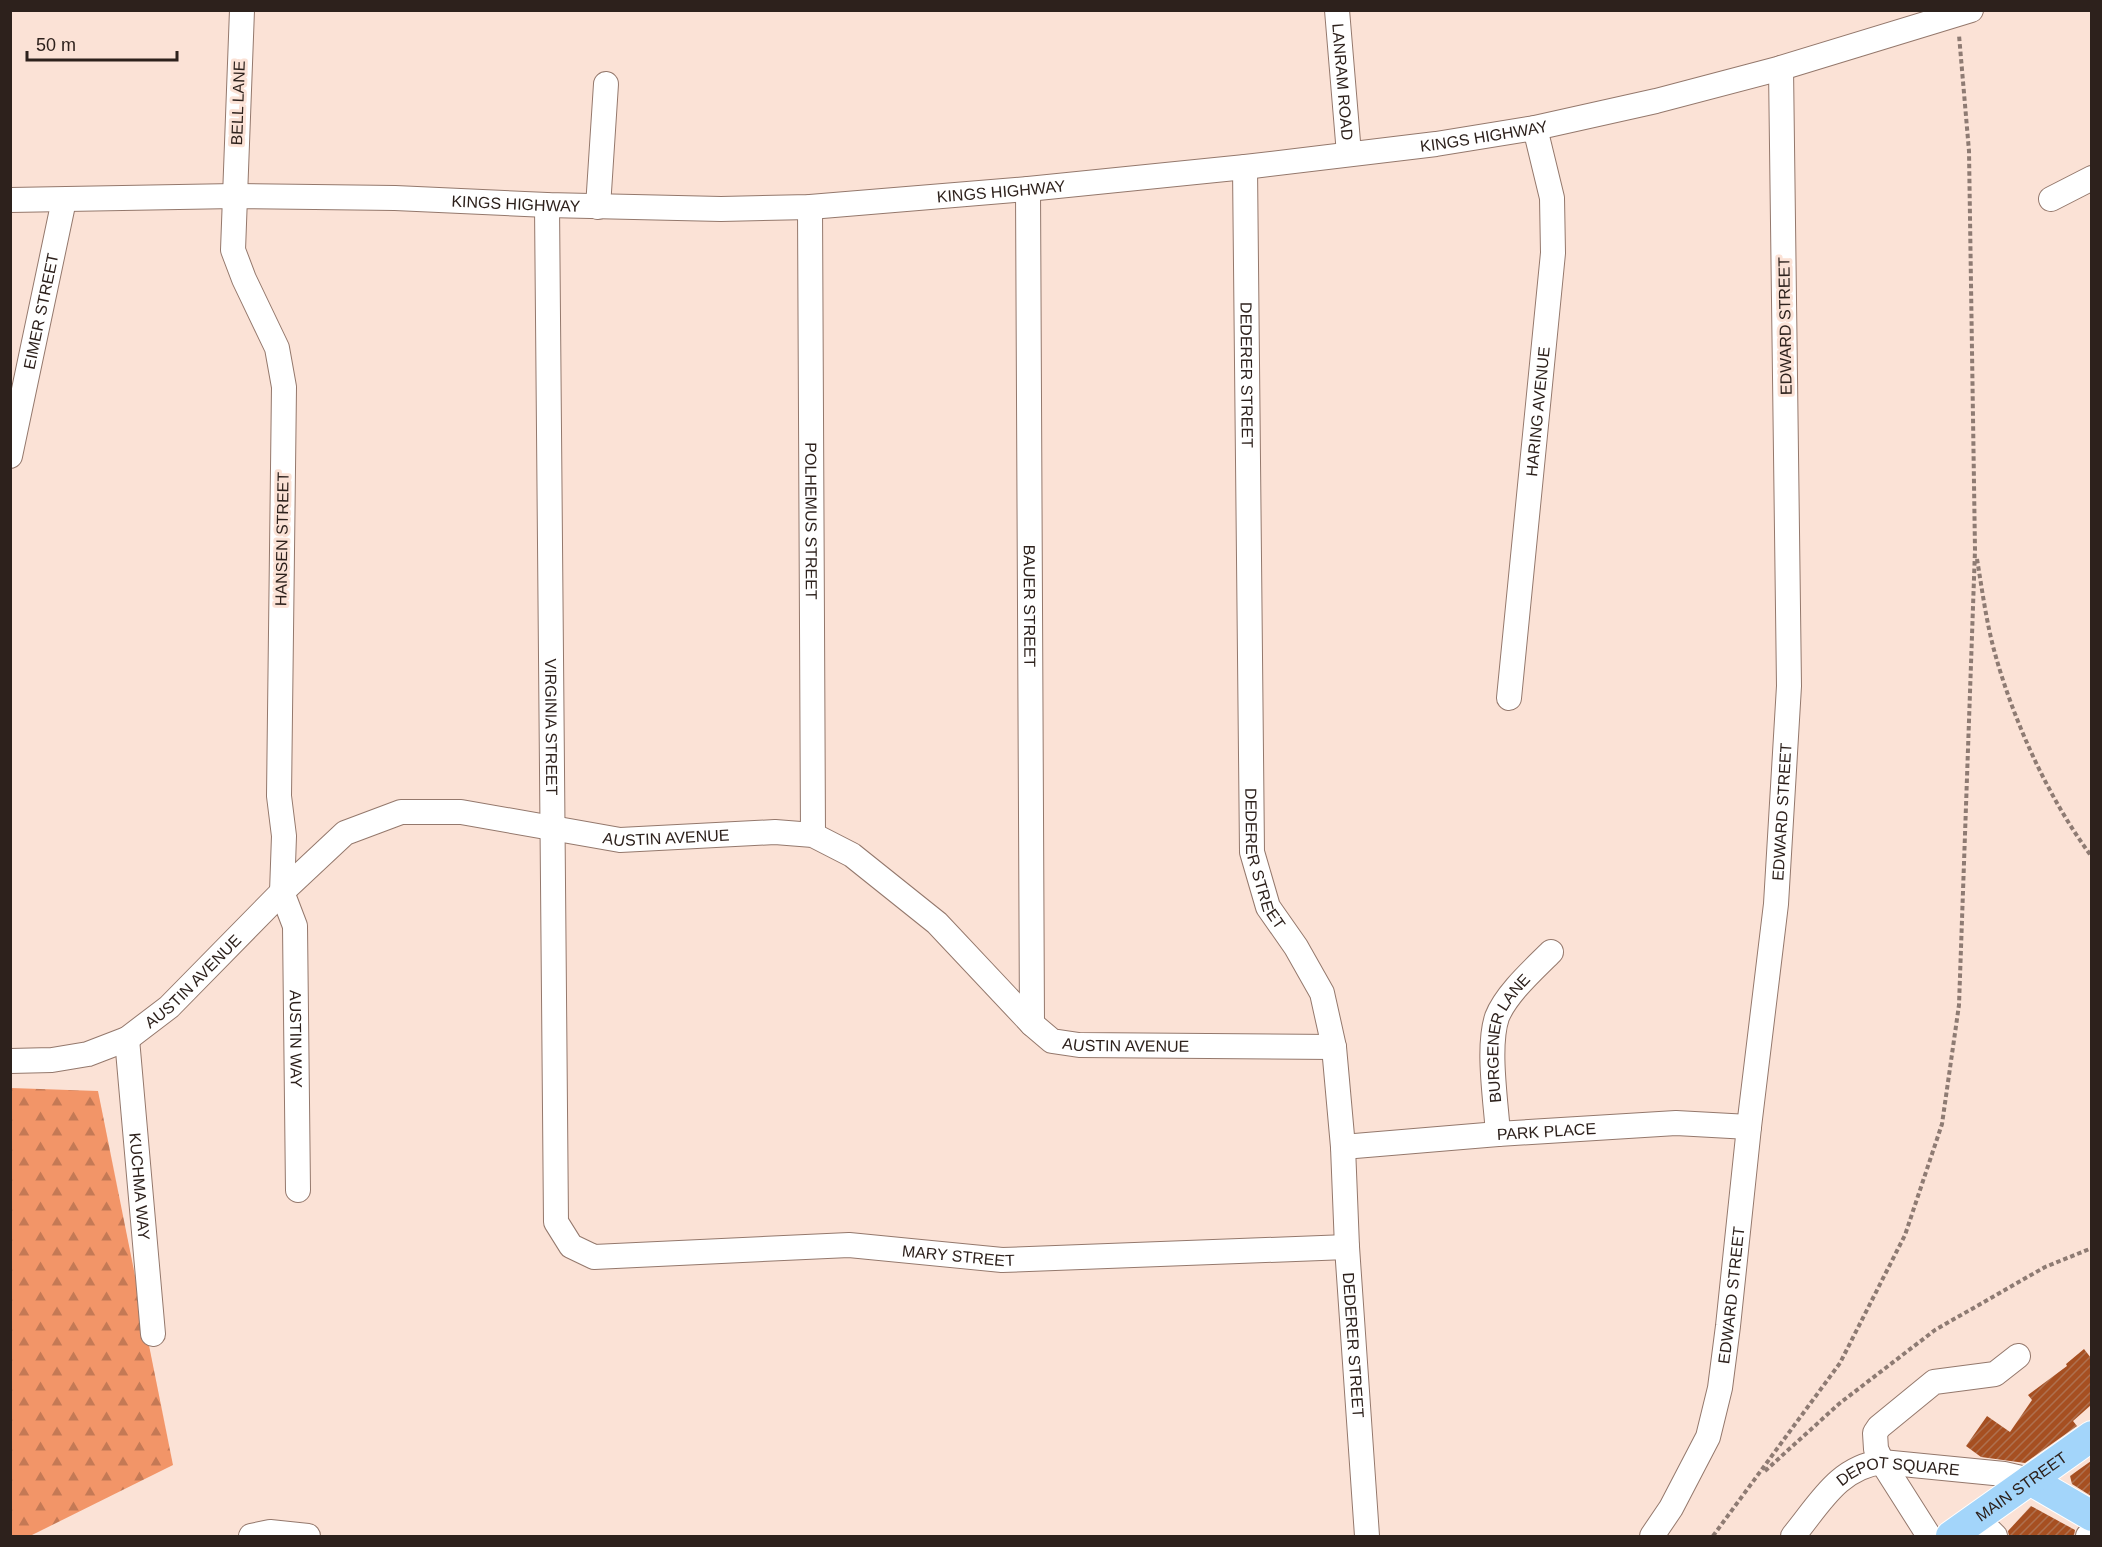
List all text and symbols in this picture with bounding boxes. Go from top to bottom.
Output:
street label: LANRAM ROAD [1330,23,1356,141]
scale bar [27,24,177,62]
text: 50 m [36,35,76,55]
street label: BELL LANE [228,60,248,146]
street label: KINGS HIGHWAY [1419,117,1550,154]
street label: KINGS HIGHWAY [936,177,1066,205]
street label: KINGS HIGHWAY [451,192,581,214]
street label: EIMER STREET [20,251,61,371]
street label: EDWARD STREET [1775,257,1795,395]
street label: DEDERER STREET [1238,302,1256,448]
street label: HARING AVENUE [1522,346,1552,477]
street label: POLHEMUS STREET [803,442,820,600]
street label: HANSEN STREET [272,472,292,606]
street label: BAUER STREET [1021,545,1039,668]
street label: VIRGINIA STREET [543,658,561,796]
street label: EDWARD STREET [1769,742,1794,881]
street label: DEDERER STREET [1243,788,1289,932]
street label: AUSTIN AVENUE [601,826,730,849]
street label: AUSTIN AVENUE [141,931,244,1031]
street label: BURGENER LANE [1484,970,1533,1104]
street label: AUSTIN WAY [287,990,305,1088]
street label: AUSTIN AVENUE [1061,1034,1189,1054]
street label: PARK PLACE [1496,1119,1596,1143]
street label: KUCHMA WAY [127,1132,153,1241]
street label: EDWARD STREET [1715,1225,1747,1365]
street label: MARY STREET [901,1242,1015,1269]
street label: DEDERER STREET [1340,1272,1367,1419]
street label: MAIN STREET [1972,1448,2070,1524]
street label: DEPOT SQUARE [1833,1453,1961,1489]

